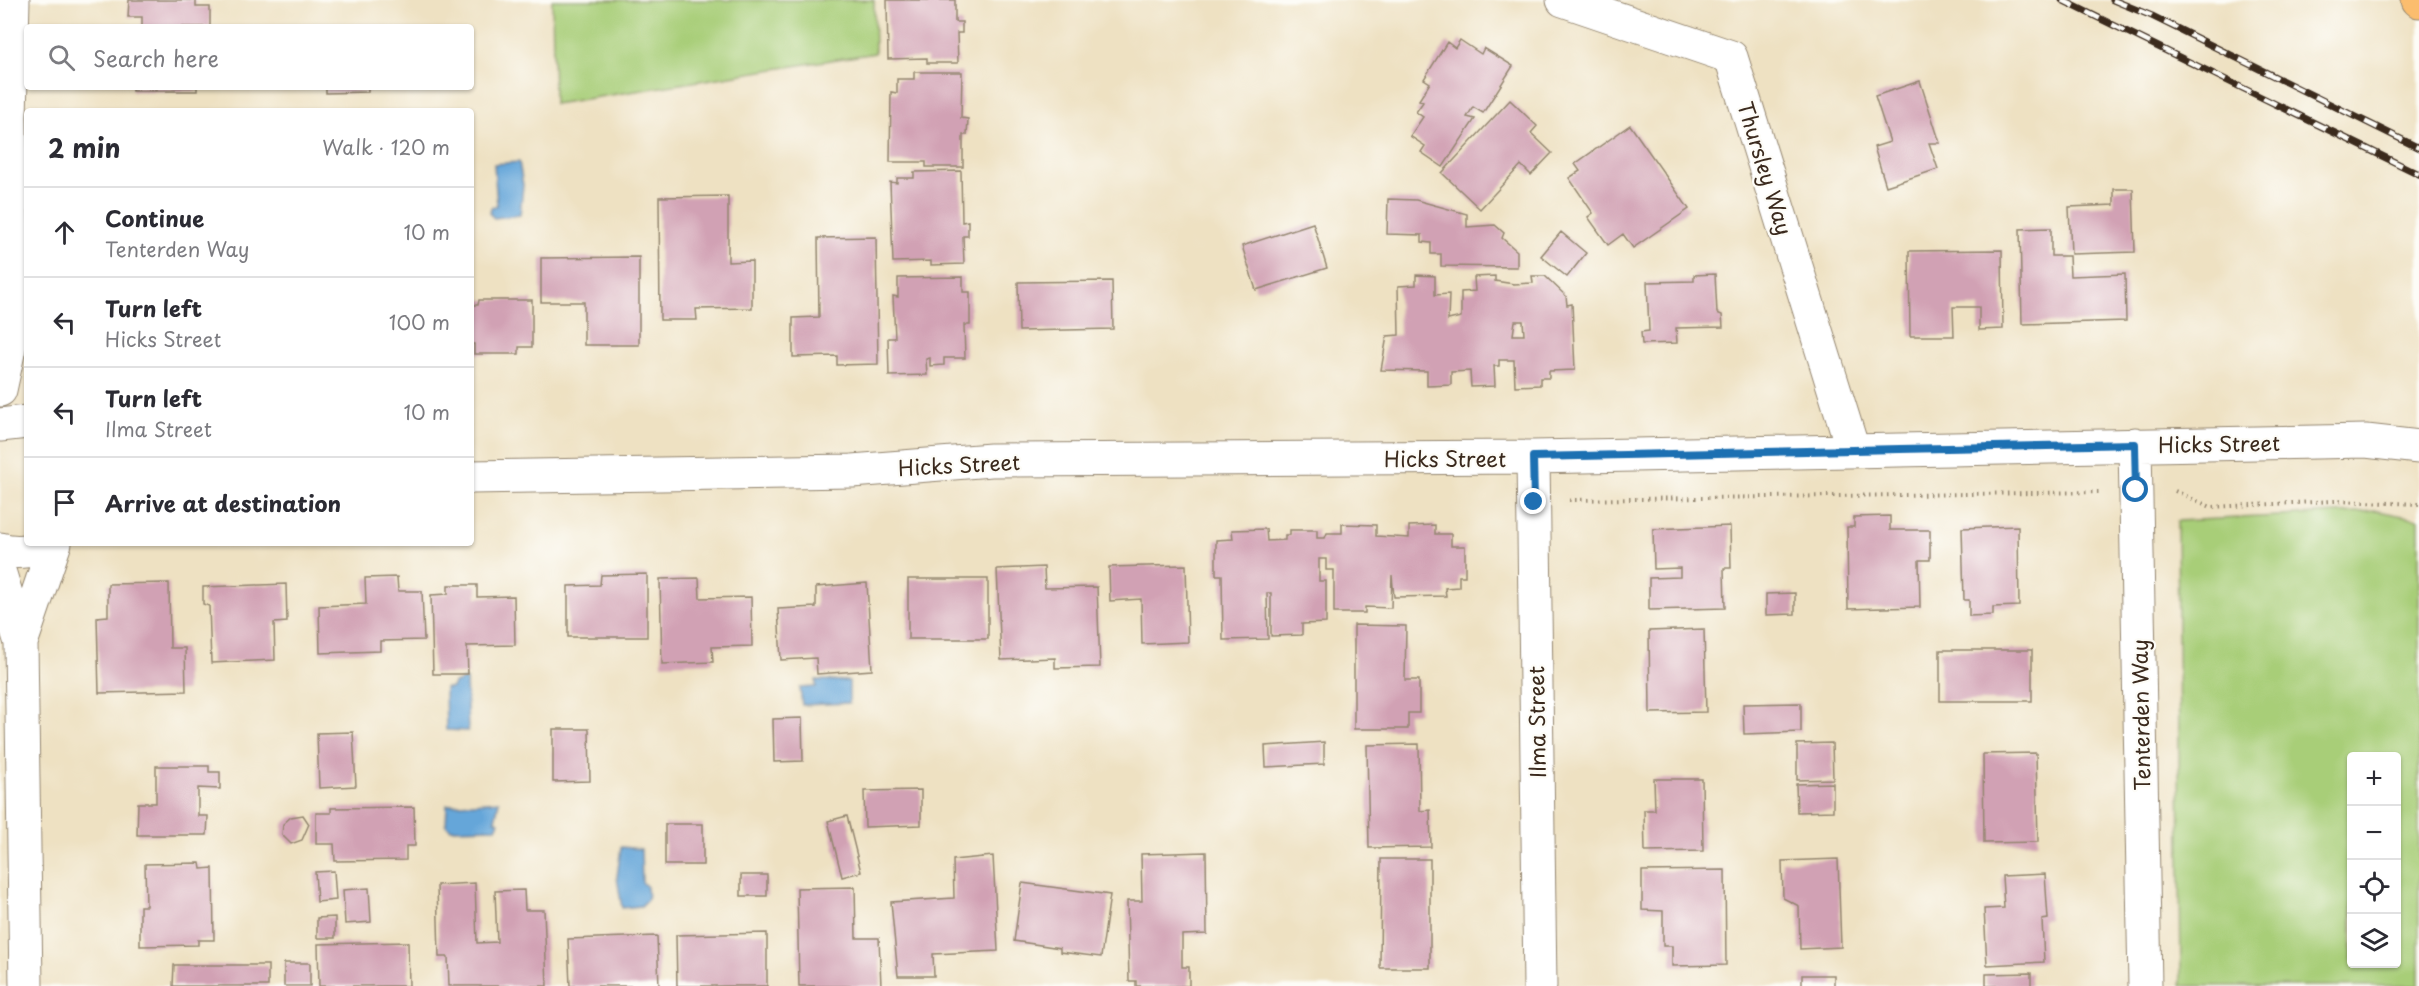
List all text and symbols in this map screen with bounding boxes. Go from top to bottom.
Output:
search box [24,24,474,90]
icon: search [45,41,78,74]
text: Search here [93,41,219,74]
street label: Thursley Way [1731,97,1801,239]
text: 2 min [48,128,121,167]
text: Walk · 120 m [322,132,450,162]
text: Continue [105,201,204,234]
icon: ahead [48,216,81,249]
text: 10 m [403,217,450,247]
text: Tenterden Way [105,234,249,264]
text: Turn left [105,291,202,324]
icon: left [48,306,81,339]
text: 100 m [389,307,450,337]
text: Hicks Street [105,324,221,354]
text: Turn left [105,381,202,414]
icon: left [48,396,81,429]
text: 10 m [403,397,450,427]
text: Ilma Street [105,414,212,444]
street label: Hicks Street [2158,426,2280,460]
street label: Hicks Street [1384,442,1506,474]
street label: Hicks Street [897,445,1021,483]
route start [2122,476,2148,502]
icon: arrive [48,486,81,519]
text: Arrive at destination [105,486,341,519]
route end [1520,488,1546,514]
street label: Tenterden Way [2123,639,2157,791]
street label: Ilma Street [1519,666,1553,778]
map controls [2347,752,2401,968]
button: + [2347,752,2401,806]
button: − [2347,806,2401,860]
button: locate [2347,860,2401,914]
button: layers [2347,914,2401,968]

